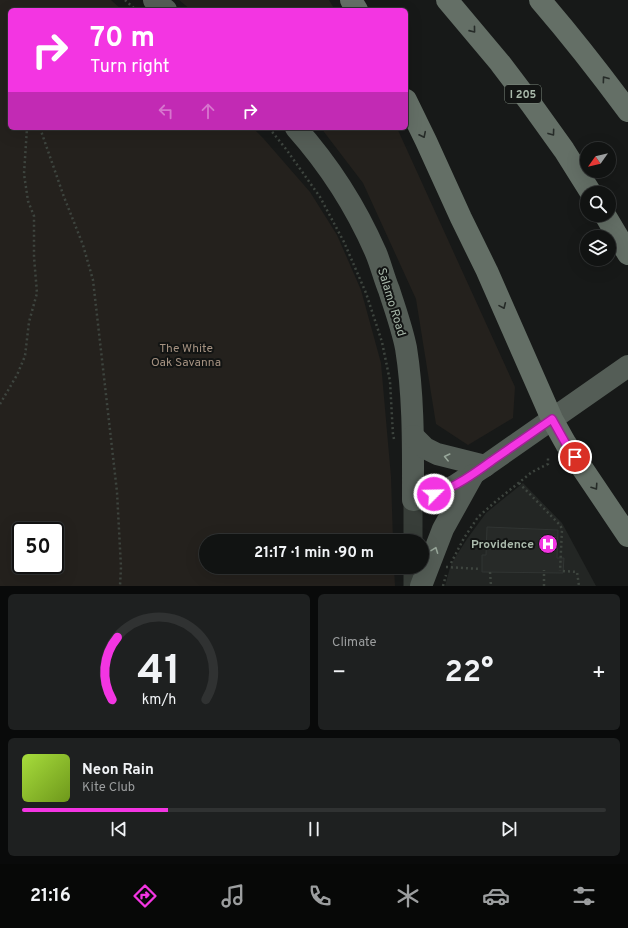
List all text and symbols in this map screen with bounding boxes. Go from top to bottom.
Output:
text: 70 m [90,21,155,57]
icon: right [24,24,76,76]
one-way arrow [468,25,475,32]
text: Turn right [90,56,170,79]
one-way arrow [603,77,610,84]
road number: I 205 [505,85,541,103]
icon: left [155,100,177,122]
icon: ahead [197,100,219,122]
icon: right [239,100,261,122]
one-way arrow [547,128,554,135]
one-way arrow [418,131,426,138]
north arrow [580,142,616,178]
map controls [580,142,616,266]
button: search [580,186,616,222]
button: layers [580,230,616,266]
street label: Salamo Road [373,266,409,338]
one-way arrow [498,303,506,310]
park label: The White Oak Savanna [151,341,221,371]
pin [558,440,592,474]
icon: arrive [564,446,586,468]
one-way arrow [444,453,451,462]
position arrow [413,473,455,515]
one-way arrow [591,483,598,490]
speed limit sign: 50 [12,522,64,574]
hospital icon: Providence [537,533,559,555]
place label: Providence [471,537,534,553]
text: 21:17 · 1 min · 90 m [254,544,374,563]
one-way arrow [431,546,439,553]
text: Climate [332,635,377,651]
text: 41 [137,646,181,699]
text: 22° [444,655,494,692]
text: − [332,660,346,687]
text: + [592,660,606,687]
text: km/h [142,691,176,709]
text: Neon Rain [82,761,154,780]
text: Kite Club [82,780,135,796]
icon: previous [108,818,130,840]
icon: pause [303,818,325,840]
icon: next [498,818,520,840]
icon: directions [131,882,159,910]
icon: music [219,882,247,910]
icon: phone [306,882,334,910]
icon: climate [394,882,422,910]
icon: car [482,882,510,910]
icon: filters [570,882,598,910]
text: 21:16 [30,885,71,908]

